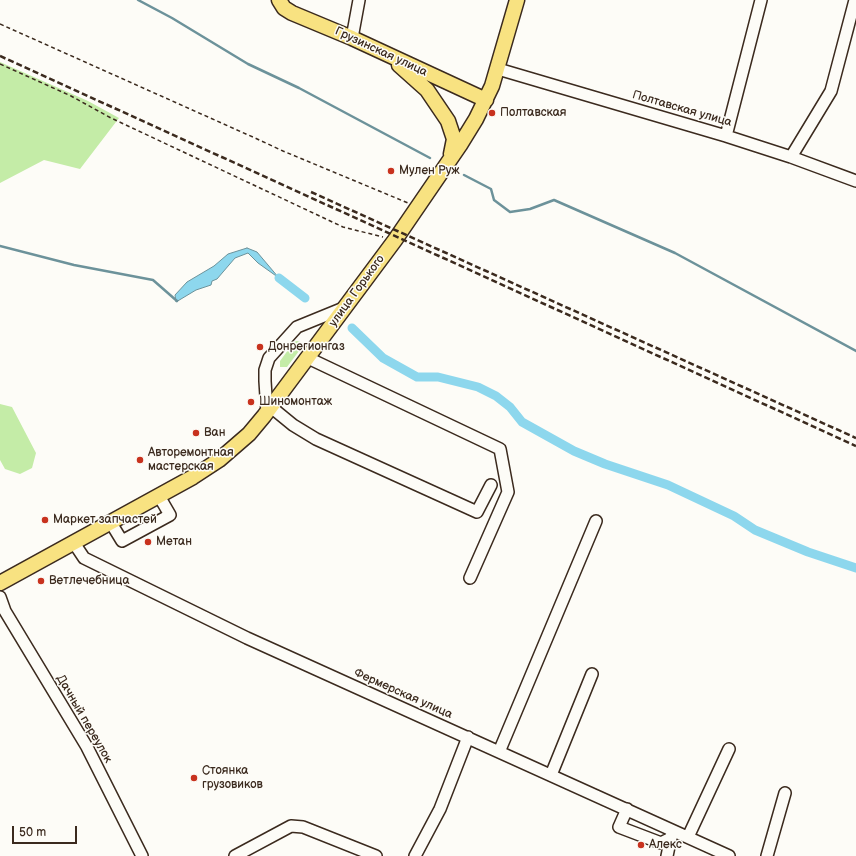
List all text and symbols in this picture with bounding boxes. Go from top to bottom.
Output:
street label: Грузинская улица [332,24,430,80]
street label: Полтавская улица [631,88,733,130]
place label: Полтавская [500,106,566,120]
marker: Полтавская [487,108,497,118]
place label: Мулен Руж [399,164,460,178]
marker: Мулен Руж [386,166,396,176]
street label: улица Горького [326,252,388,330]
place label: Донрегионгаз [268,340,345,354]
marker: Донрегионгаз [255,342,265,352]
place label: Шиномонтаж [259,395,332,409]
marker: Шиномонтаж [246,397,256,407]
place label: Ван [204,426,226,440]
marker: Ван [191,428,201,438]
place label: Авторемонтная мастерская [148,446,234,474]
marker: Авторемонтная мастерская [135,455,145,465]
place label: Маркет запчастей [53,513,157,527]
marker: Маркет запчастей [40,515,50,525]
place label: Метан [156,535,192,549]
marker: Метан [143,537,153,547]
place label: Ветлечебница [49,574,129,588]
marker: Ветлечебница [36,576,46,586]
street label: Фермерская улица [351,666,455,722]
street label: Дачный переулок [53,672,115,766]
place label: Стоянка грузовиков [202,764,263,792]
marker: Стоянка грузовиков [189,773,199,783]
scale bar [14,818,79,844]
text: 50 m [19,825,46,840]
place label: Алекс [649,838,682,852]
marker: Алекс [636,840,646,850]

